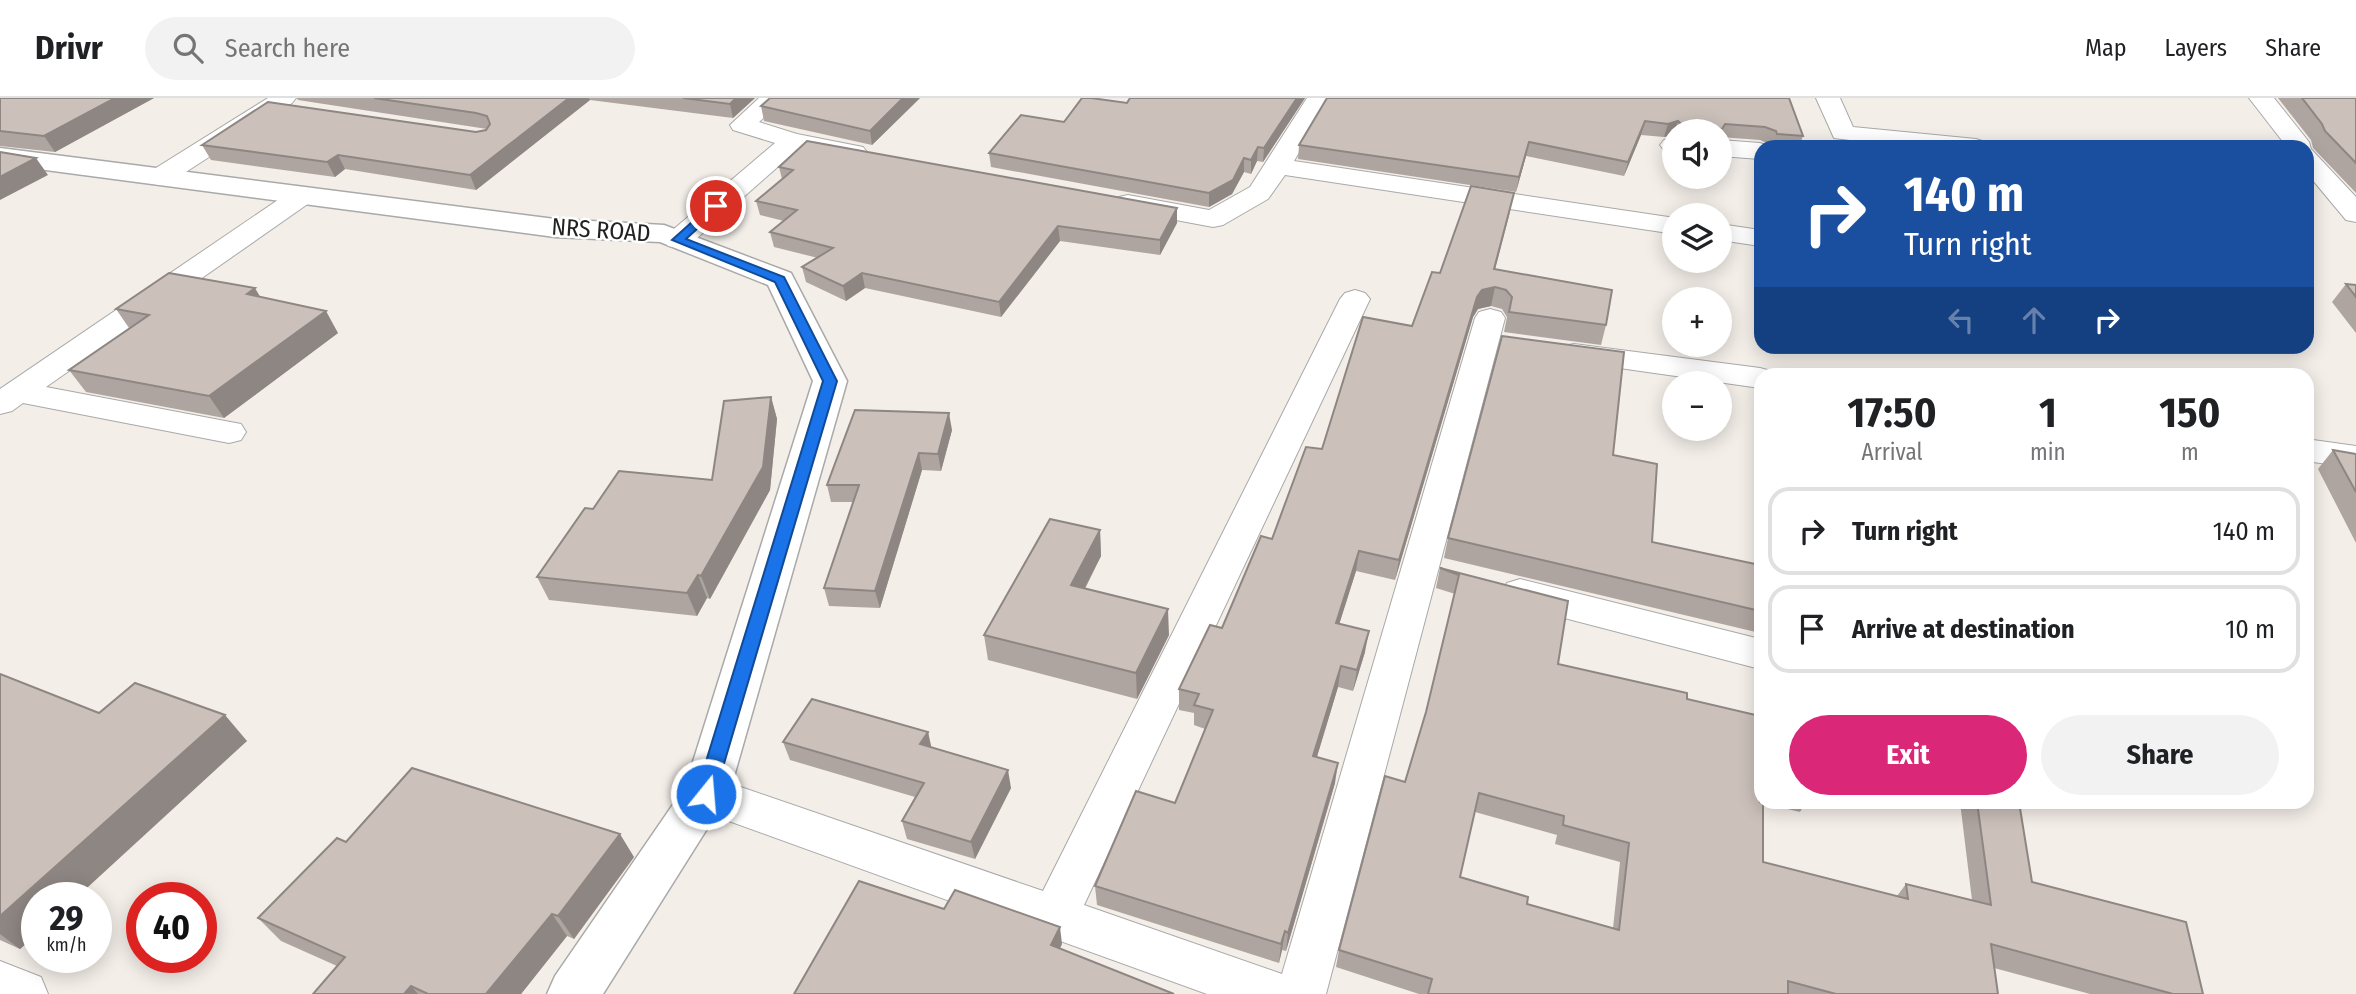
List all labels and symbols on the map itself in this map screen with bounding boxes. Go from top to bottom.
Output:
pin [686,176,746,236]
street label: NRS ROAD [550,213,652,247]
position arrow [669,757,743,831]
speed limit sign: 40 [126,882,217,973]

